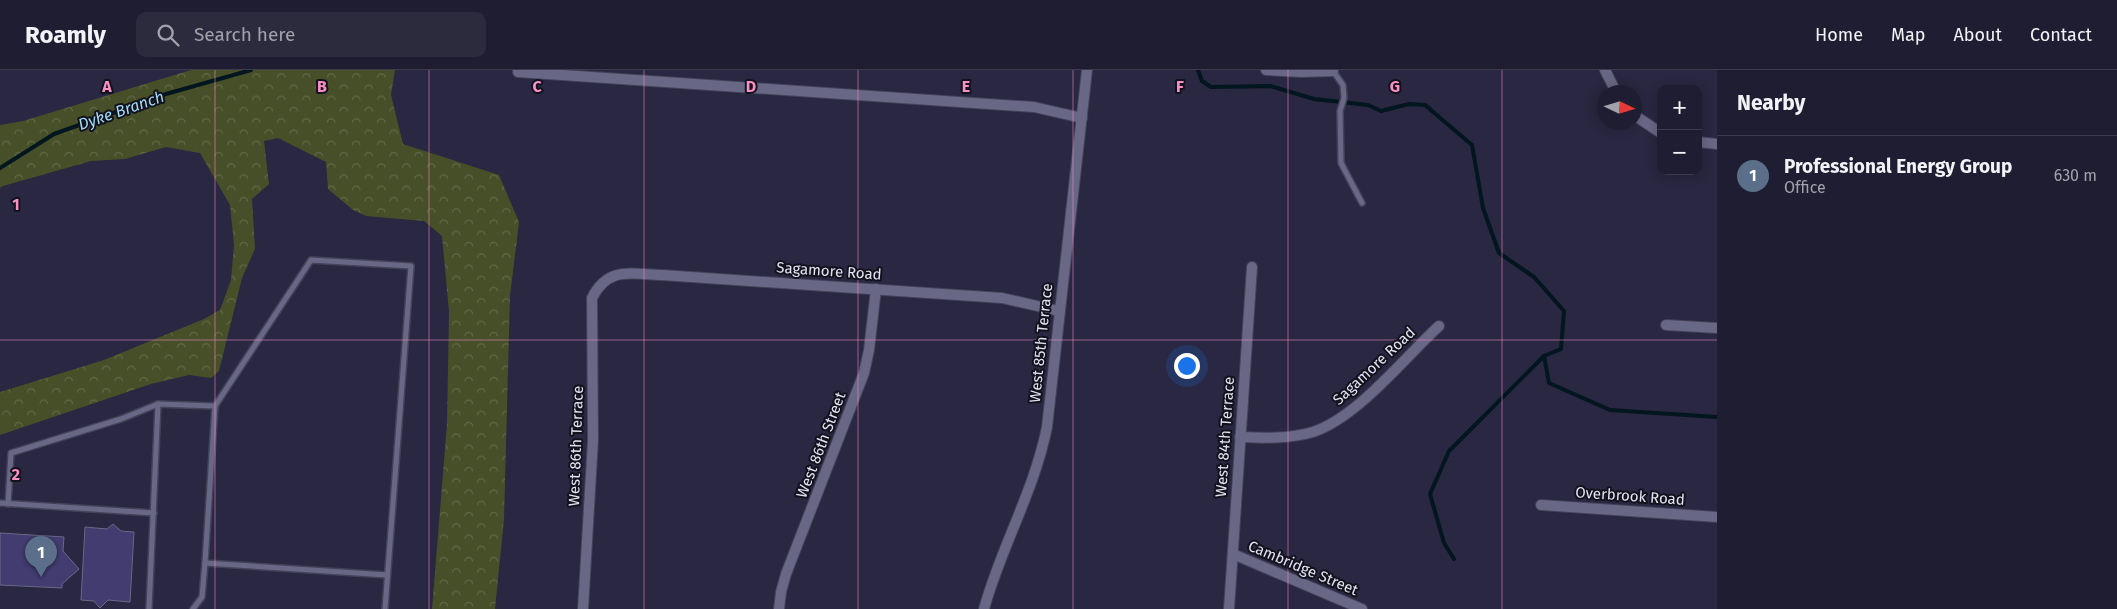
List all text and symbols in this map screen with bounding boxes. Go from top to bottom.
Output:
search box [136,12,486,57]
text: Roamly [25,21,106,49]
icon: search [154,21,182,49]
text: Search here [194,23,295,46]
text: Home [1815,24,1863,46]
text: Map [1891,24,1925,46]
text: About [1953,24,2002,46]
text: Contact [2030,24,2092,46]
text: A [101,77,112,96]
text: B [317,77,327,96]
text: C [532,77,542,96]
text: D [746,77,756,96]
text: E [962,77,970,96]
text: F [1176,77,1184,96]
text: G [1390,77,1400,96]
north arrow [1597,85,1642,130]
map controls [1657,85,1702,175]
button: + [1657,85,1702,130]
water label: Dyke Branch [76,87,167,134]
text: Nearby [1737,90,1805,116]
button: − [1657,130,1702,175]
text: Professional Energy Group [1784,155,2012,178]
text: 1 [1749,166,1757,185]
text: 630 m [2054,166,2097,185]
text: Office [1784,178,1826,197]
text: 1 [12,195,20,214]
street label: Sagamore Road [776,258,882,284]
street label: West 85th Terrace [1026,282,1056,404]
street label: Sagamore Road [1329,323,1419,409]
your location [1174,353,1200,379]
street label: West 84th Terrace [1212,376,1238,498]
street label: West 86th Terrace [565,385,587,507]
street label: West 86th Street [793,389,850,500]
text: 2 [12,465,20,484]
street label: Overbrook Road [1575,483,1685,509]
pin: 1 [25,536,57,577]
street label: Cambridge Street [1245,537,1361,599]

